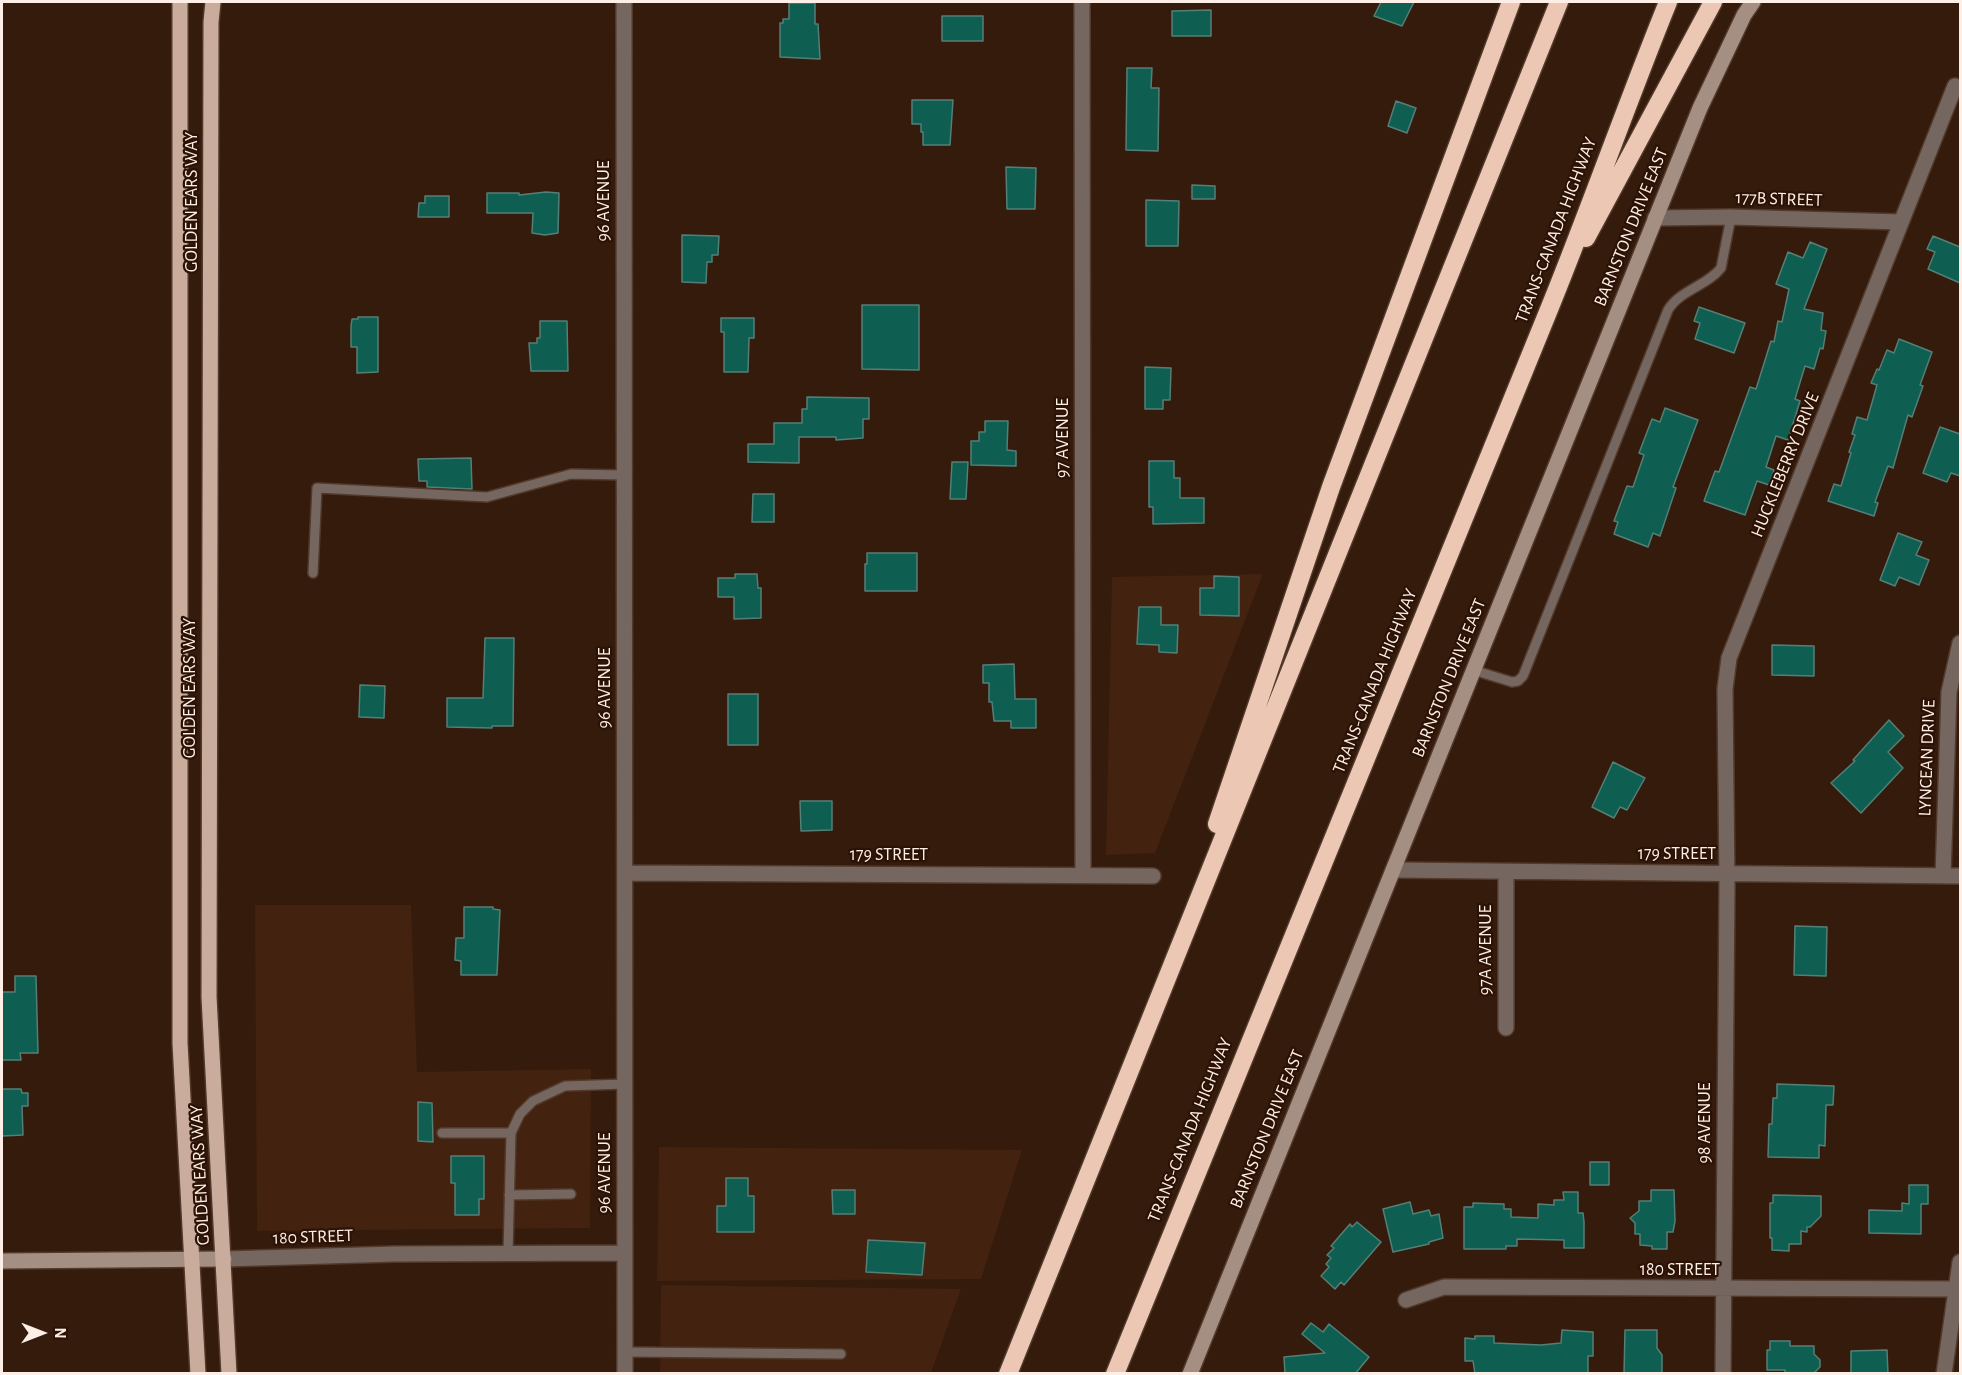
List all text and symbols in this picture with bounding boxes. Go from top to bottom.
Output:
street label: GOLDEN EARS WAY [181,132,203,272]
street label: TRANS-CANADA HIGHWAY [1511,134,1601,326]
street label: BARNSTON DRIVE EAST [1589,144,1673,310]
street label: 96 AVENUE [593,161,615,241]
street label: 177B STREET [1735,187,1823,211]
street label: HUCKLEBERRY DRIVE [1746,389,1824,541]
street label: 97 AVENUE [1052,398,1074,478]
street label: TRANS-CANADA HIGHWAY [1328,586,1422,776]
street label: BARNSTON DRIVE EAST [1407,595,1491,761]
street label: GOLDEN EARS WAY [179,618,201,758]
street label: 96 AVENUE [594,648,616,728]
street label: LYNCEAN DRIVE [1914,699,1940,817]
street label: 179 STREET [1638,843,1716,865]
street label: 179 STREET [850,844,928,866]
street label: 97A AVENUE [1475,905,1497,995]
street label: TRANS-CANADA HIGHWAY [1143,1035,1237,1225]
street label: BARNSTON DRIVE EAST [1225,1046,1309,1212]
street label: 98 AVENUE [1694,1082,1716,1164]
street label: GOLDEN EARS WAY [186,1104,214,1246]
street label: 96 AVENUE [594,1133,616,1213]
street label: 180 STREET [272,1225,354,1249]
street label: 180 STREET [1640,1259,1720,1281]
north arrow [12,1303,72,1363]
text: N [52,1327,68,1339]

